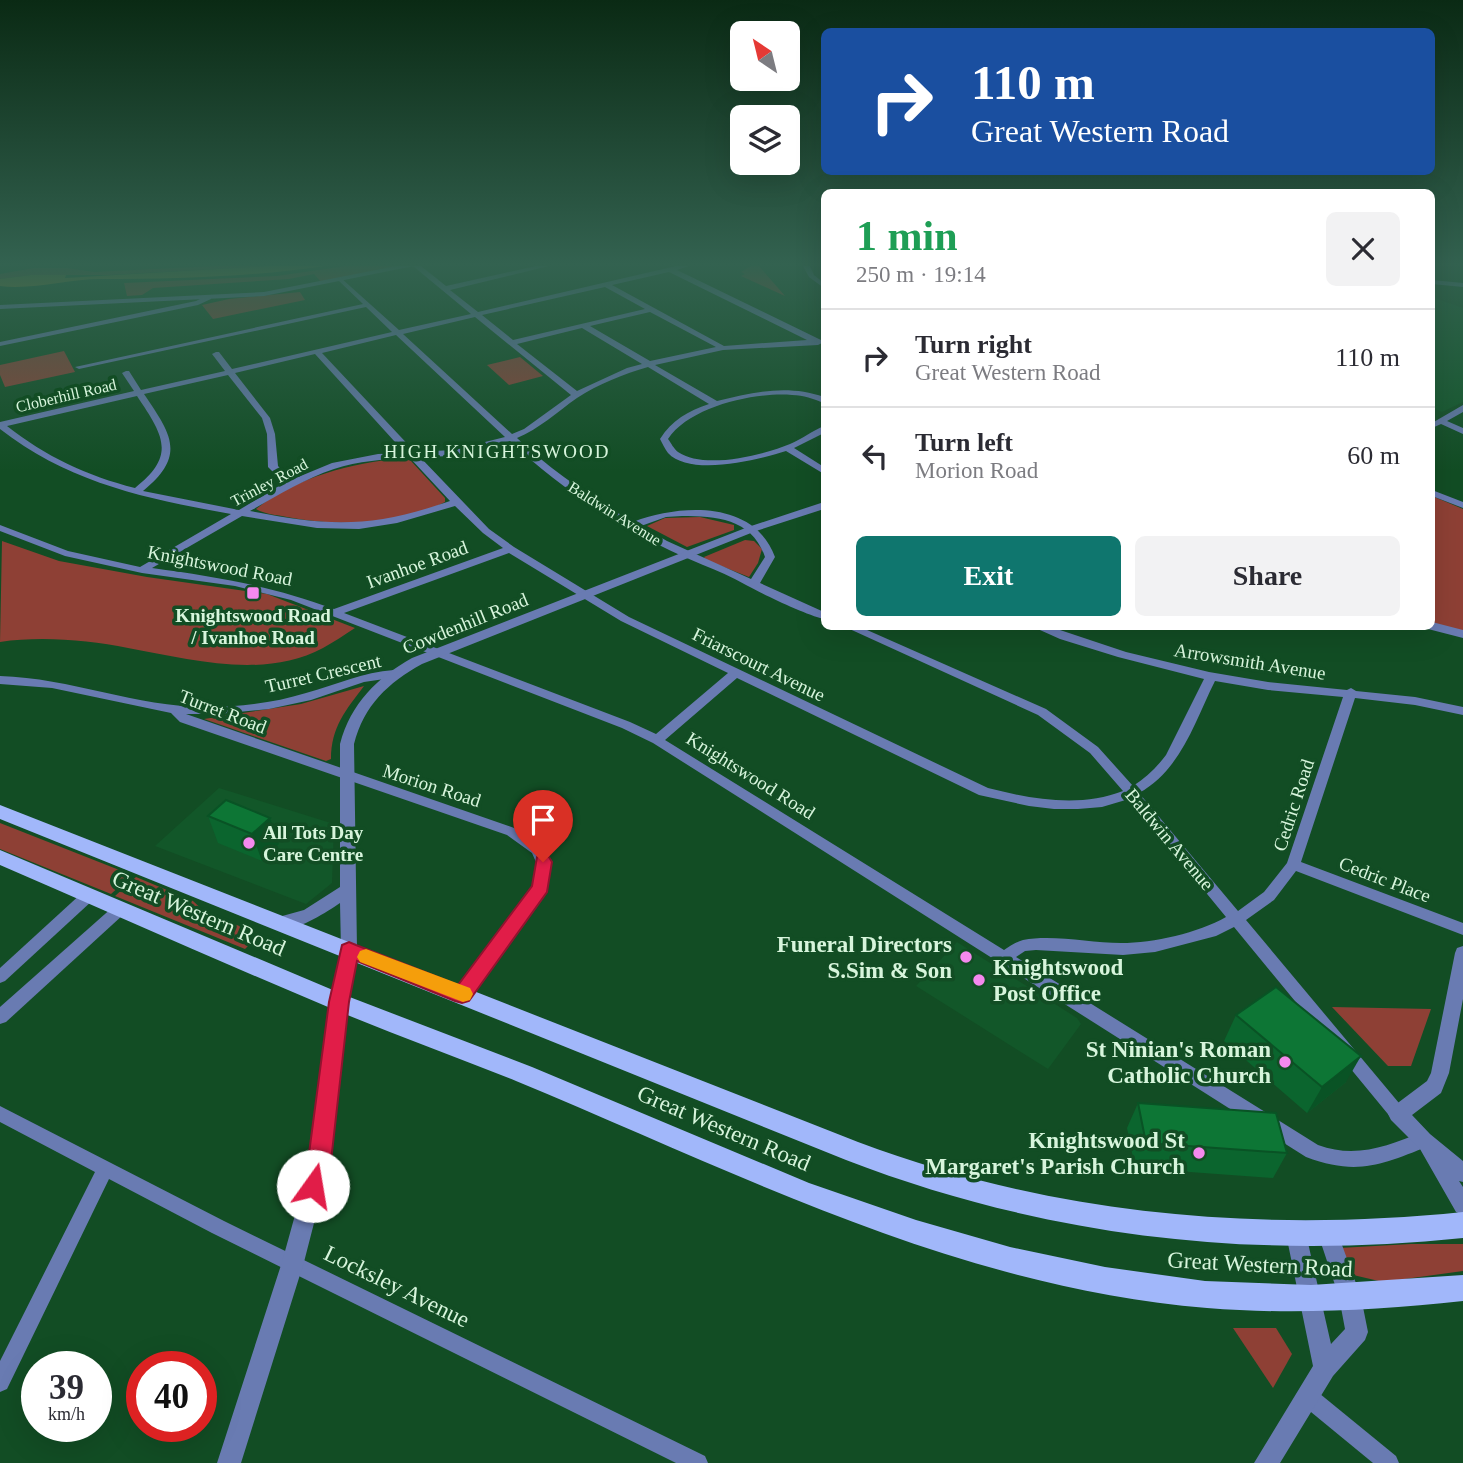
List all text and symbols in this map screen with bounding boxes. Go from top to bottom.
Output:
north arrow [730,21,800,91]
map controls [730,21,800,175]
text: 110 m [971,55,1095,110]
icon: right [856,56,947,147]
button: layers [730,105,800,175]
text: Great Western Road [971,113,1229,149]
button: close [1326,212,1400,286]
text: 1 min [856,213,958,259]
text: 250 m · 19:14 [856,262,986,287]
text: Turn right [915,330,1032,359]
icon: right [856,339,894,377]
text: 110 m [1335,343,1400,372]
text: Great Western Road [915,360,1101,385]
street label: Cloberhill Road [14,376,118,415]
text: Turn left [915,428,1013,457]
icon: left [856,437,894,475]
district label: HIGH KNIGHTSWOOD [384,441,610,462]
text: 60 m [1347,441,1400,470]
street label: Trinley Road [228,455,311,511]
text: Morion Road [915,458,1038,483]
street label: Baldwin Avenue [565,478,664,549]
street label: Ivanhoe Road [364,536,471,592]
button: Exit [856,536,1121,616]
button: Share [1135,536,1400,616]
street label: Knightswood Road [146,541,295,590]
marker: Knightswood Road / Ivanhoe Road [245,585,261,601]
street label: Cowdenhill Road [399,589,531,658]
place label: Knightswood Road / Ivanhoe Road [175,605,331,648]
street label: Friarscourt Avenue [689,623,828,706]
street label: Arrowsmith Avenue [1173,639,1327,684]
street label: Turret Crescent [263,650,384,697]
street label: Turret Road [176,685,270,738]
street label: Knightswood Road [683,728,819,824]
street label: Cedric Road [1269,756,1318,854]
street label: Morion Road [380,760,484,811]
street label: Baldwin Avenue [1121,784,1218,894]
pin [513,790,573,862]
icon: arrive [524,801,562,839]
place label: All Tots Day Care Centre [263,822,364,865]
marker: All Tots Day Care Centre [241,835,257,851]
street label: Cedric Place [1336,852,1434,907]
street label: Great Western Road [109,866,290,961]
place label: Funeral Directors S.Sim & Son [777,932,952,983]
marker: Funeral Directors S.Sim & Son [958,949,974,965]
place label: Knightswood Post Office [993,955,1124,1006]
marker: Knightswood Post Office [971,972,987,988]
place label: St Ninian's Roman Catholic Church [1086,1037,1271,1088]
marker: St Ninian's Roman Catholic Church [1277,1054,1293,1070]
street label: Great Western Road [634,1081,815,1176]
place label: Knightswood St Margaret's Parish Church [925,1128,1185,1179]
marker: Knightswood St Margaret's Parish Church [1191,1145,1207,1161]
position arrow [276,1149,350,1223]
street label: Locksley Avenue [320,1240,474,1332]
street label: Great Western Road [1167,1247,1354,1282]
speed limit sign: 40 [126,1351,217,1442]
text: 39 [49,1368,84,1407]
text: km/h [48,1404,85,1424]

